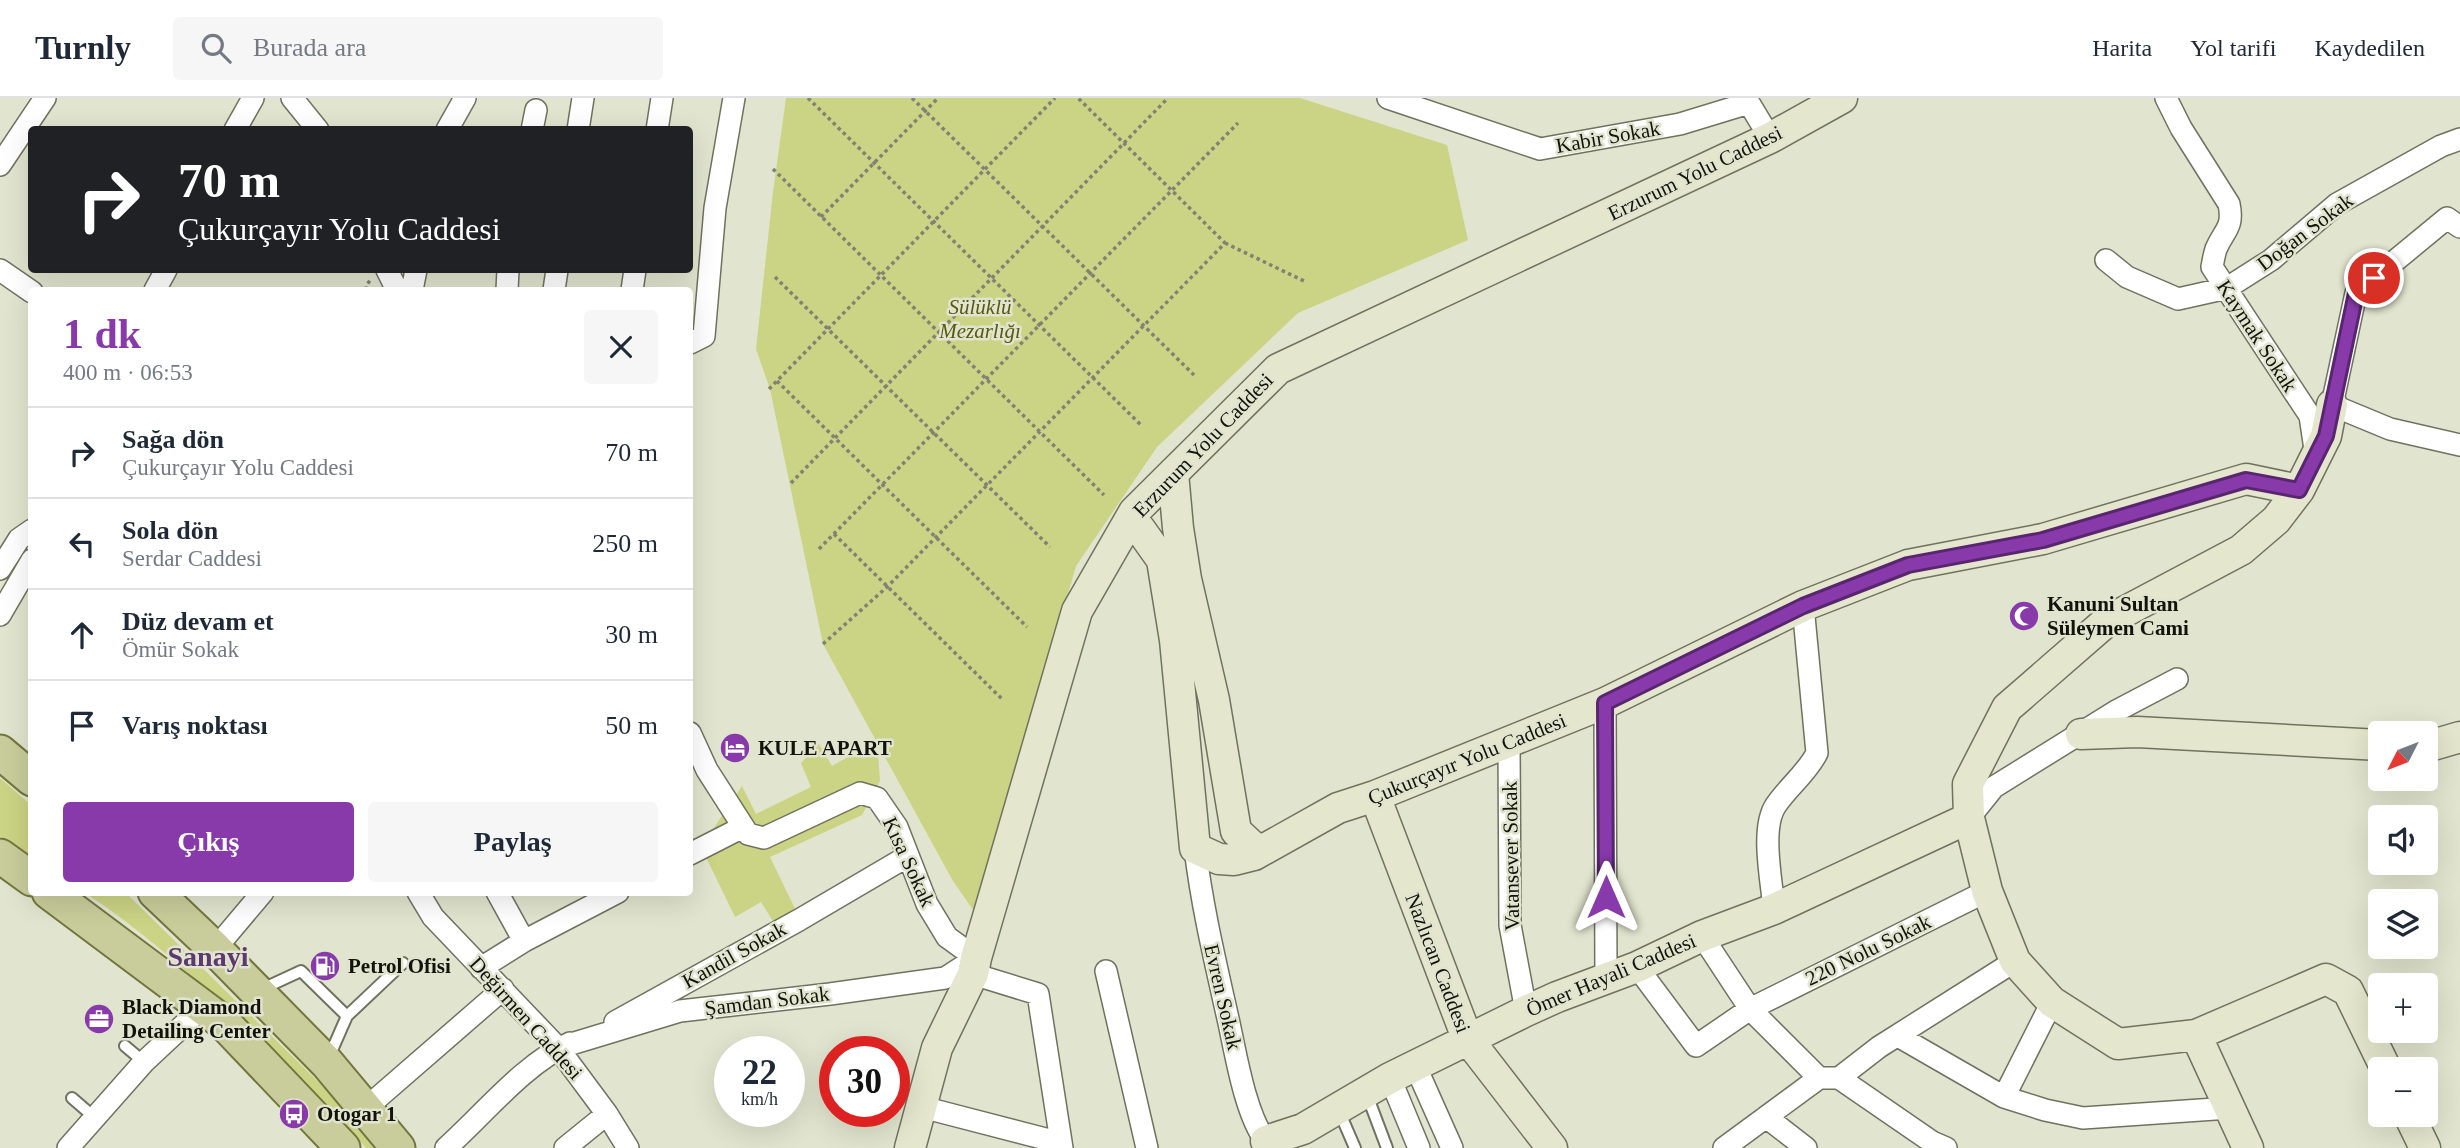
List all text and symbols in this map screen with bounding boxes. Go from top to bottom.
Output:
search box [173,17,663,80]
icon: search [197,29,235,67]
text: Turnly [35,30,131,66]
text: Burada ara [253,33,366,62]
text: Harita [2092,35,2152,61]
text: Yol tarifi [2190,35,2276,61]
text: Kaydedilen [2314,35,2425,61]
street label: Kabir Sokak [1554,116,1663,158]
street label: Erzurum Yolu Caddesi [1604,120,1786,226]
text: 70 m [178,153,280,208]
icon: right [63,154,154,245]
street label: Doğan Sokak [2252,188,2358,276]
text: Çukurçayır Yolu Caddesi [178,211,501,247]
pin [2344,248,2404,308]
icon: arrive [2355,259,2393,297]
street label: Kaymak Sokak [2212,275,2302,397]
park label: Sülüklü Mezarlığı [938,295,1021,343]
button: close [584,310,658,384]
text: 1 dk [63,311,141,357]
text: 400 m · 06:53 [63,360,193,385]
street label: Erzurum Yolu Caddesi [1128,368,1278,522]
text: Sağa dön [122,425,224,454]
icon: right [63,434,101,472]
text: 70 m [605,438,658,467]
text: Çukurçayır Yolu Caddesi [122,455,354,480]
text: Sola dön [122,516,218,545]
icon: left [63,525,101,563]
text: 250 m [592,529,658,558]
text: Serdar Caddesi [122,546,262,571]
place label: Kanuni Sultan Süleymen Cami [2047,592,2189,640]
mosque icon: Kanuni Sultan Süleymen Cami [2007,599,2041,633]
text: Düz devam et [122,607,274,636]
icon: ahead [63,616,101,654]
text: 30 m [605,620,658,649]
text: Ömür Sokak [122,637,239,662]
icon: arrive [63,707,101,745]
street label: Çukurçayır Yolu Caddesi [1364,708,1570,810]
text: Varış noktası [122,711,268,740]
text: 50 m [605,711,658,740]
north arrow [2368,721,2438,791]
map controls [2368,721,2438,1127]
hotel icon: KULE APART [718,731,752,765]
place label: KULE APART [758,736,892,760]
street label: Vatansever Sokak [1498,780,1524,931]
button: Çıkış [63,802,354,882]
button: Paylaş [368,802,658,882]
button: sound [2368,805,2438,875]
street label: Kısa Sokak [878,813,940,911]
position arrow [1569,860,1643,934]
button: layers [2368,889,2438,959]
street label: Nazlıcan Caddesi [1400,890,1476,1036]
street label: 220 Nolu Sokak [1801,909,1935,991]
street label: Kandil Sokak [678,916,791,993]
street label: Ömer Hayali Caddesi [1523,928,1700,1022]
district label: Sanayi [168,941,249,972]
street label: Evren Sokak [1199,942,1247,1053]
fuel station icon: Petrol Ofisi [308,949,342,983]
street label: Değirmen Caddesi [465,952,588,1084]
place label: Petrol Ofisi [348,954,451,978]
button: + [2368,973,2438,1043]
street label: Şamdan Sokak [703,981,831,1021]
place label: Black Diamond Detailing Center [122,995,271,1043]
office icon: Black Diamond Detailing Center [82,1002,116,1036]
speed limit sign: 30 [819,1036,910,1127]
text: 22 [742,1053,777,1092]
button: − [2368,1057,2438,1127]
text: km/h [741,1089,778,1109]
bus stop icon: Otogar 1 [277,1097,311,1131]
place label: Otogar 1 [317,1102,397,1126]

